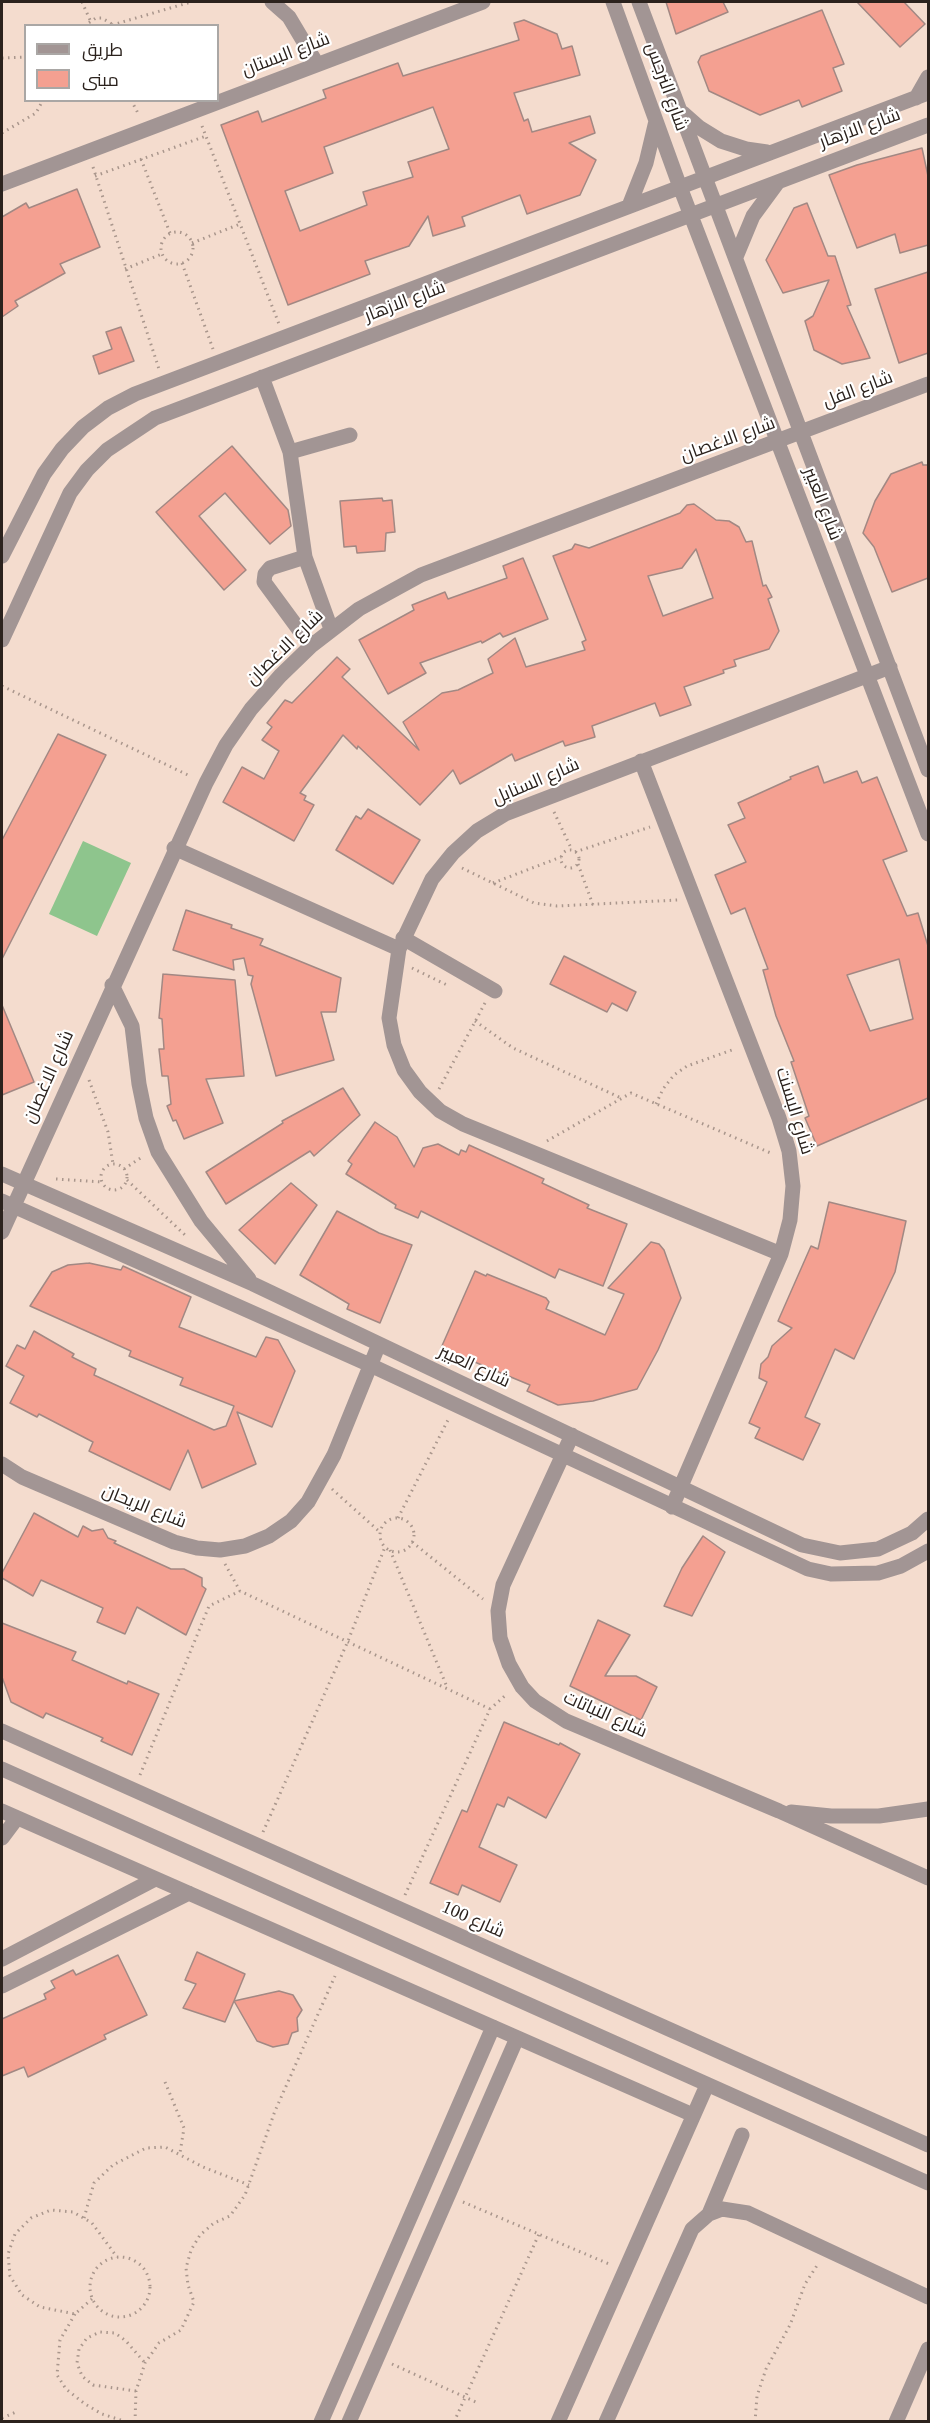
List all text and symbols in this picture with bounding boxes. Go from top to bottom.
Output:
legend [24,24,219,102]
street label: شارع البستان [239,28,333,82]
text: طريق [82,40,123,60]
street label: شارع النرجس [640,40,692,134]
text: مبنى [82,70,119,90]
street label: شارع الازهار [816,104,904,154]
street label: شارع الازهار [361,277,449,327]
street label: شارع الفل [820,367,896,413]
street label: شارع الاغصان [678,413,778,467]
street label: شارع العبير [798,464,846,544]
street label: شارع الاغصان [242,606,328,690]
street label: شارع السنابل [489,754,583,810]
street label: شارع الاغصان [19,1027,79,1127]
street label: شارع البسنت [771,1065,817,1157]
street label: شارع العبير [435,1341,513,1393]
street label: شارع الريحان [99,1480,189,1534]
street label: شارع النباتات [560,1687,650,1743]
street label: شارع 100 [438,1897,508,1943]

